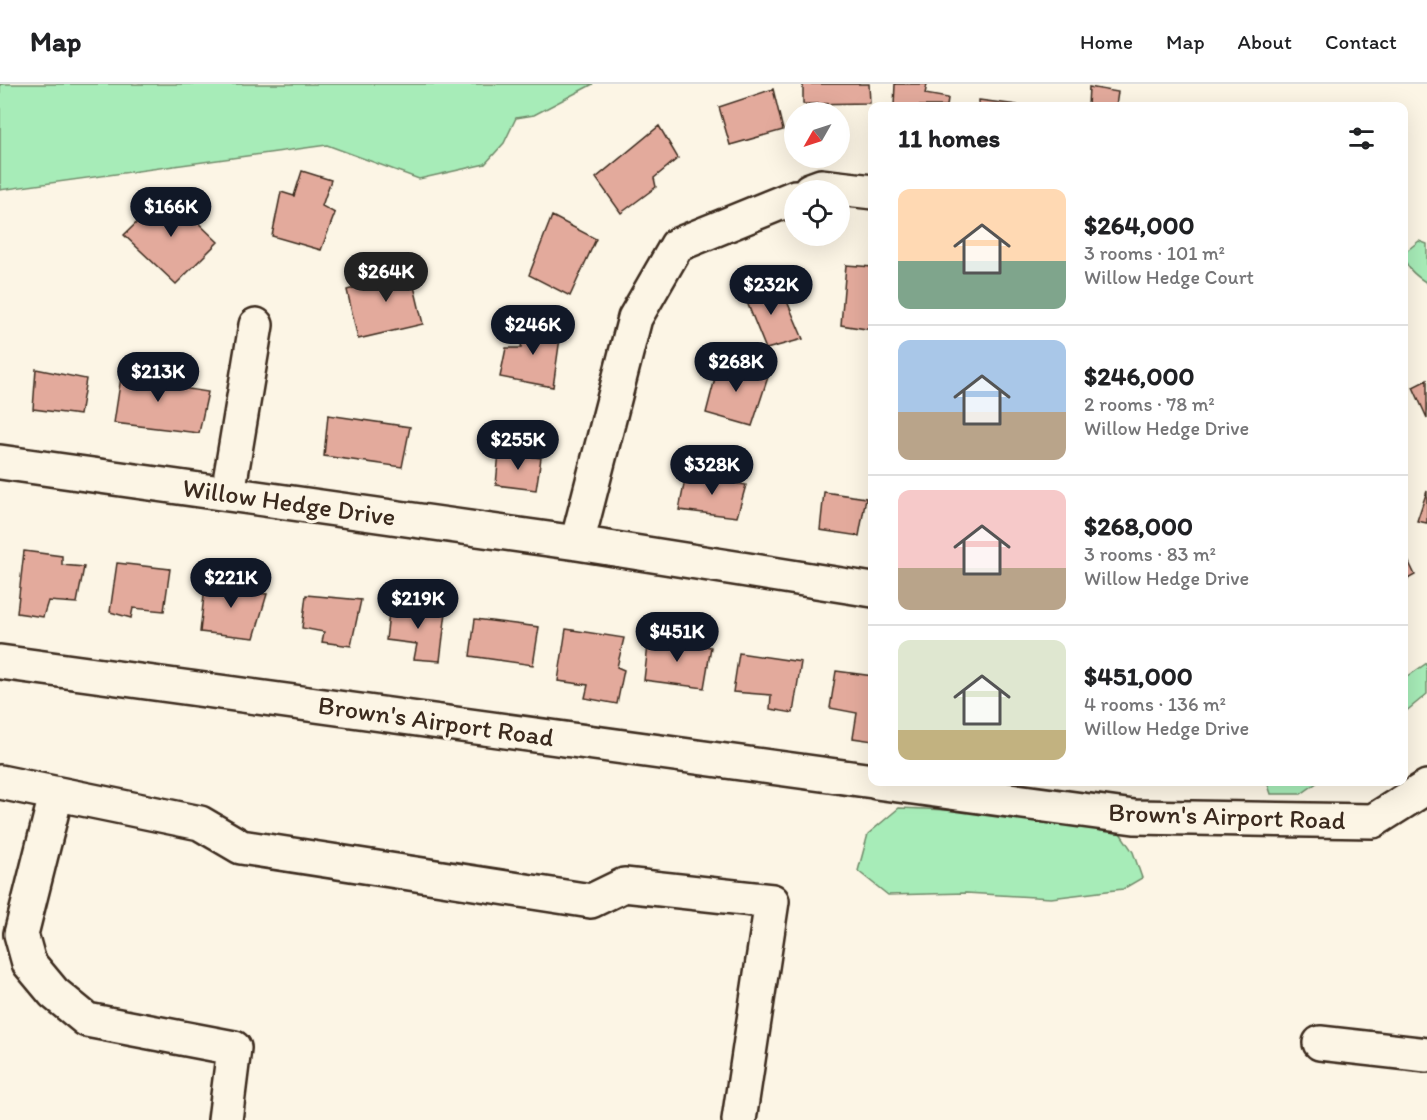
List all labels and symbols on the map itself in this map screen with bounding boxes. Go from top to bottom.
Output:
north arrow [784,102,850,168]
pin: $166K [129,187,213,238]
pin: $264K [344,252,428,303]
pin: $232K [729,265,813,316]
pin: $246K [491,305,575,356]
pin: $268K [694,342,778,393]
pin: $213K [116,352,200,403]
pin: $255K [476,420,560,471]
pin: $328K [670,445,754,496]
street label: Willow Hedge Drive [180,471,398,533]
pin: $221K [189,558,273,609]
pin: $219K [376,579,460,630]
pin: $451K [635,612,719,663]
street label: Brown's Airport Road [316,689,556,753]
street label: Brown's Airport Road [1108,796,1346,836]

